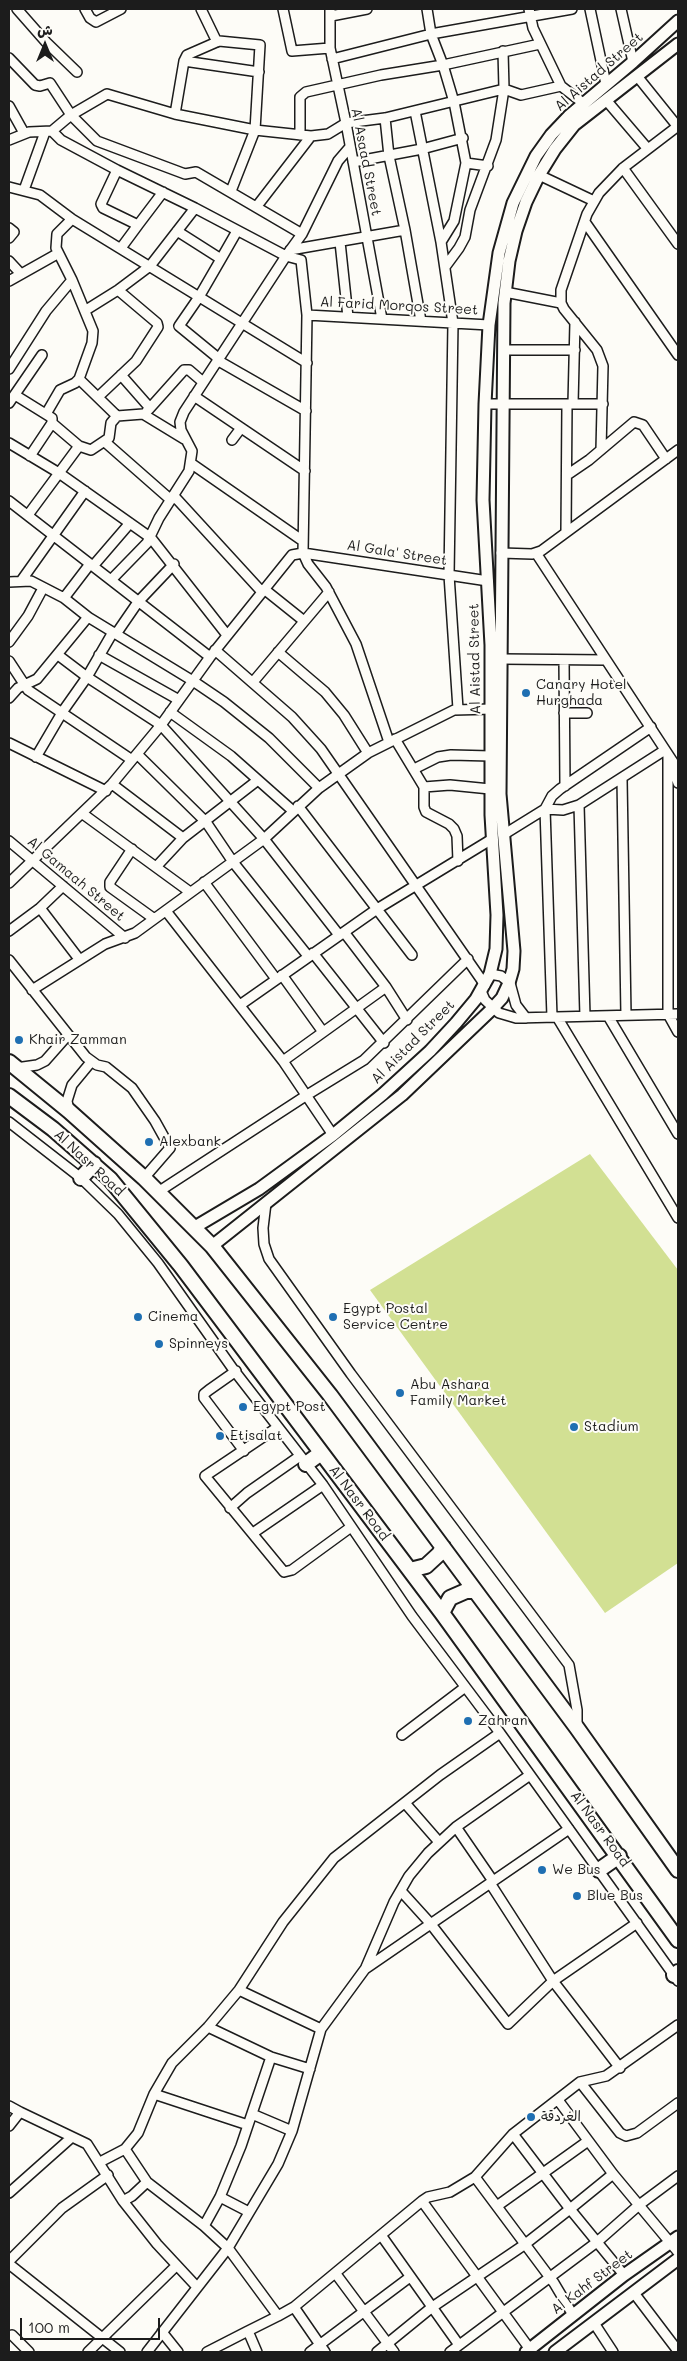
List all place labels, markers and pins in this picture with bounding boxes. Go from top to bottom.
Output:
place label: Canary Hotel Hurghada [536,677,627,710]
marker: Canary Hotel Hurghada [520,687,532,699]
place label: Khair Zamman [29,1032,127,1048]
marker: Khair Zamman [13,1034,25,1046]
place label: Alexbank [159,1134,221,1150]
marker: Alexbank [143,1136,155,1148]
place label: Egypt Postal Service Centre [343,1301,448,1334]
place label: Cinema [148,1309,199,1325]
marker: Cinema [132,1311,144,1323]
marker: Egypt Postal Service Centre [327,1311,339,1323]
place label: Spinneys [169,1336,228,1352]
marker: Spinneys [153,1338,165,1350]
place label: Abu Ashara Family Market [410,1377,506,1410]
marker: Abu Ashara Family Market [394,1387,406,1399]
place label: Egypt Post [253,1399,326,1415]
marker: Egypt Post [237,1401,249,1413]
place label: Stadium [584,1419,639,1435]
marker: Stadium [568,1421,580,1433]
place label: Etisalat [230,1428,282,1444]
marker: Etisalat [214,1430,226,1442]
place label: Zahran [478,1713,528,1729]
marker: Zahran [462,1715,474,1727]
place label: We Bus [552,1862,601,1878]
marker: We Bus [536,1864,548,1876]
place label: Blue Bus [587,1888,643,1904]
marker: Blue Bus [571,1890,583,1902]
place label: الغردقة [541,2109,581,2125]
marker: الغردقة [525,2111,537,2123]

